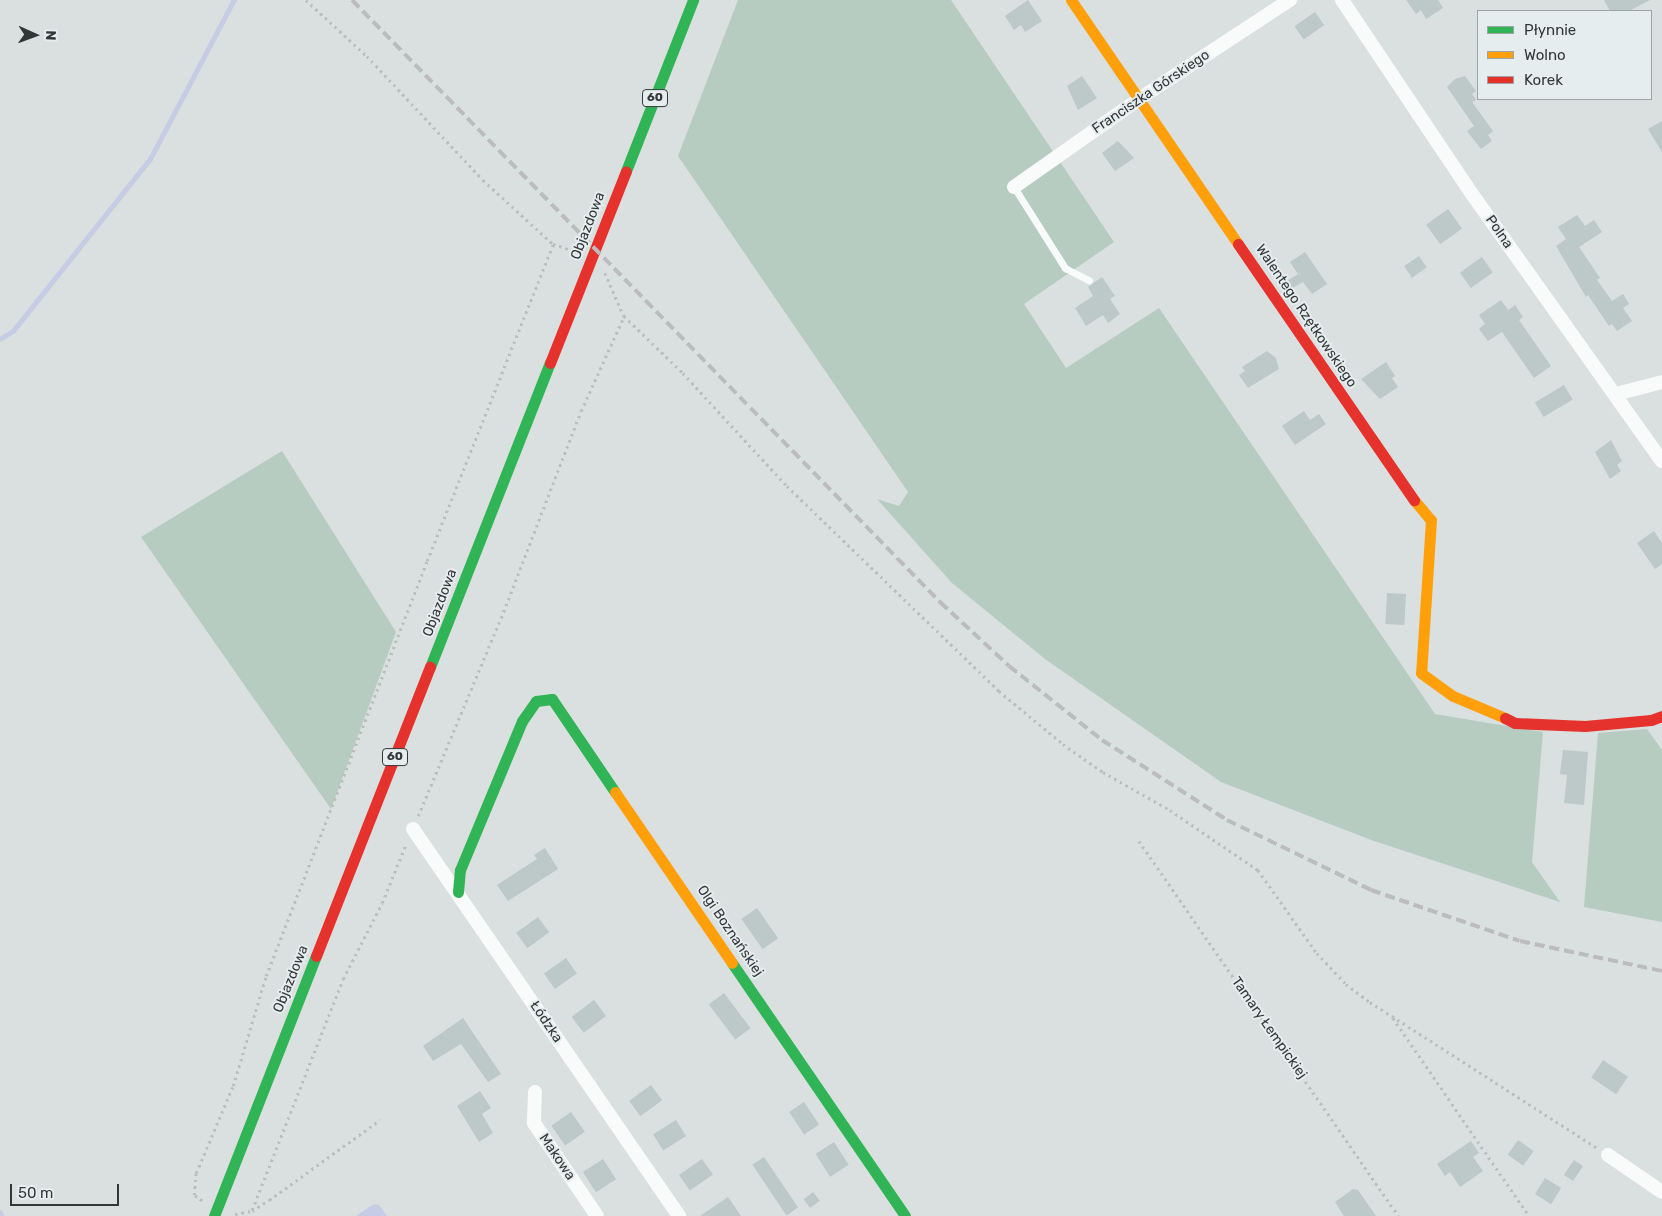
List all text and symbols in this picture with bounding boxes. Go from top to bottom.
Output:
north arrow [10,10,60,60]
legend [1477,10,1652,100]
text: Płynnie [1524,21,1576,39]
text: N [42,30,59,41]
street label: Franciszka Górskiego [1089,46,1213,138]
text: Wolno [1524,46,1566,64]
text: Korek [1524,71,1563,89]
road number: 60 [641,89,669,108]
street label: Objazdowa [567,190,609,262]
street label: Polna [1482,212,1516,252]
street label: Walentego Rzętkowskiego [1252,241,1360,391]
street label: Objazdowa [419,567,461,639]
road number: 60 [381,748,409,766]
street label: Olgi Boznańskiej [693,882,767,980]
street label: Objazdowa [270,943,312,1015]
street label: Tamary Łempickiej [1227,974,1311,1082]
street label: Łódzka [526,998,566,1046]
street label: Makowa [535,1131,579,1183]
scale bar [12,1174,121,1206]
text: 50 m [18,1184,53,1202]

